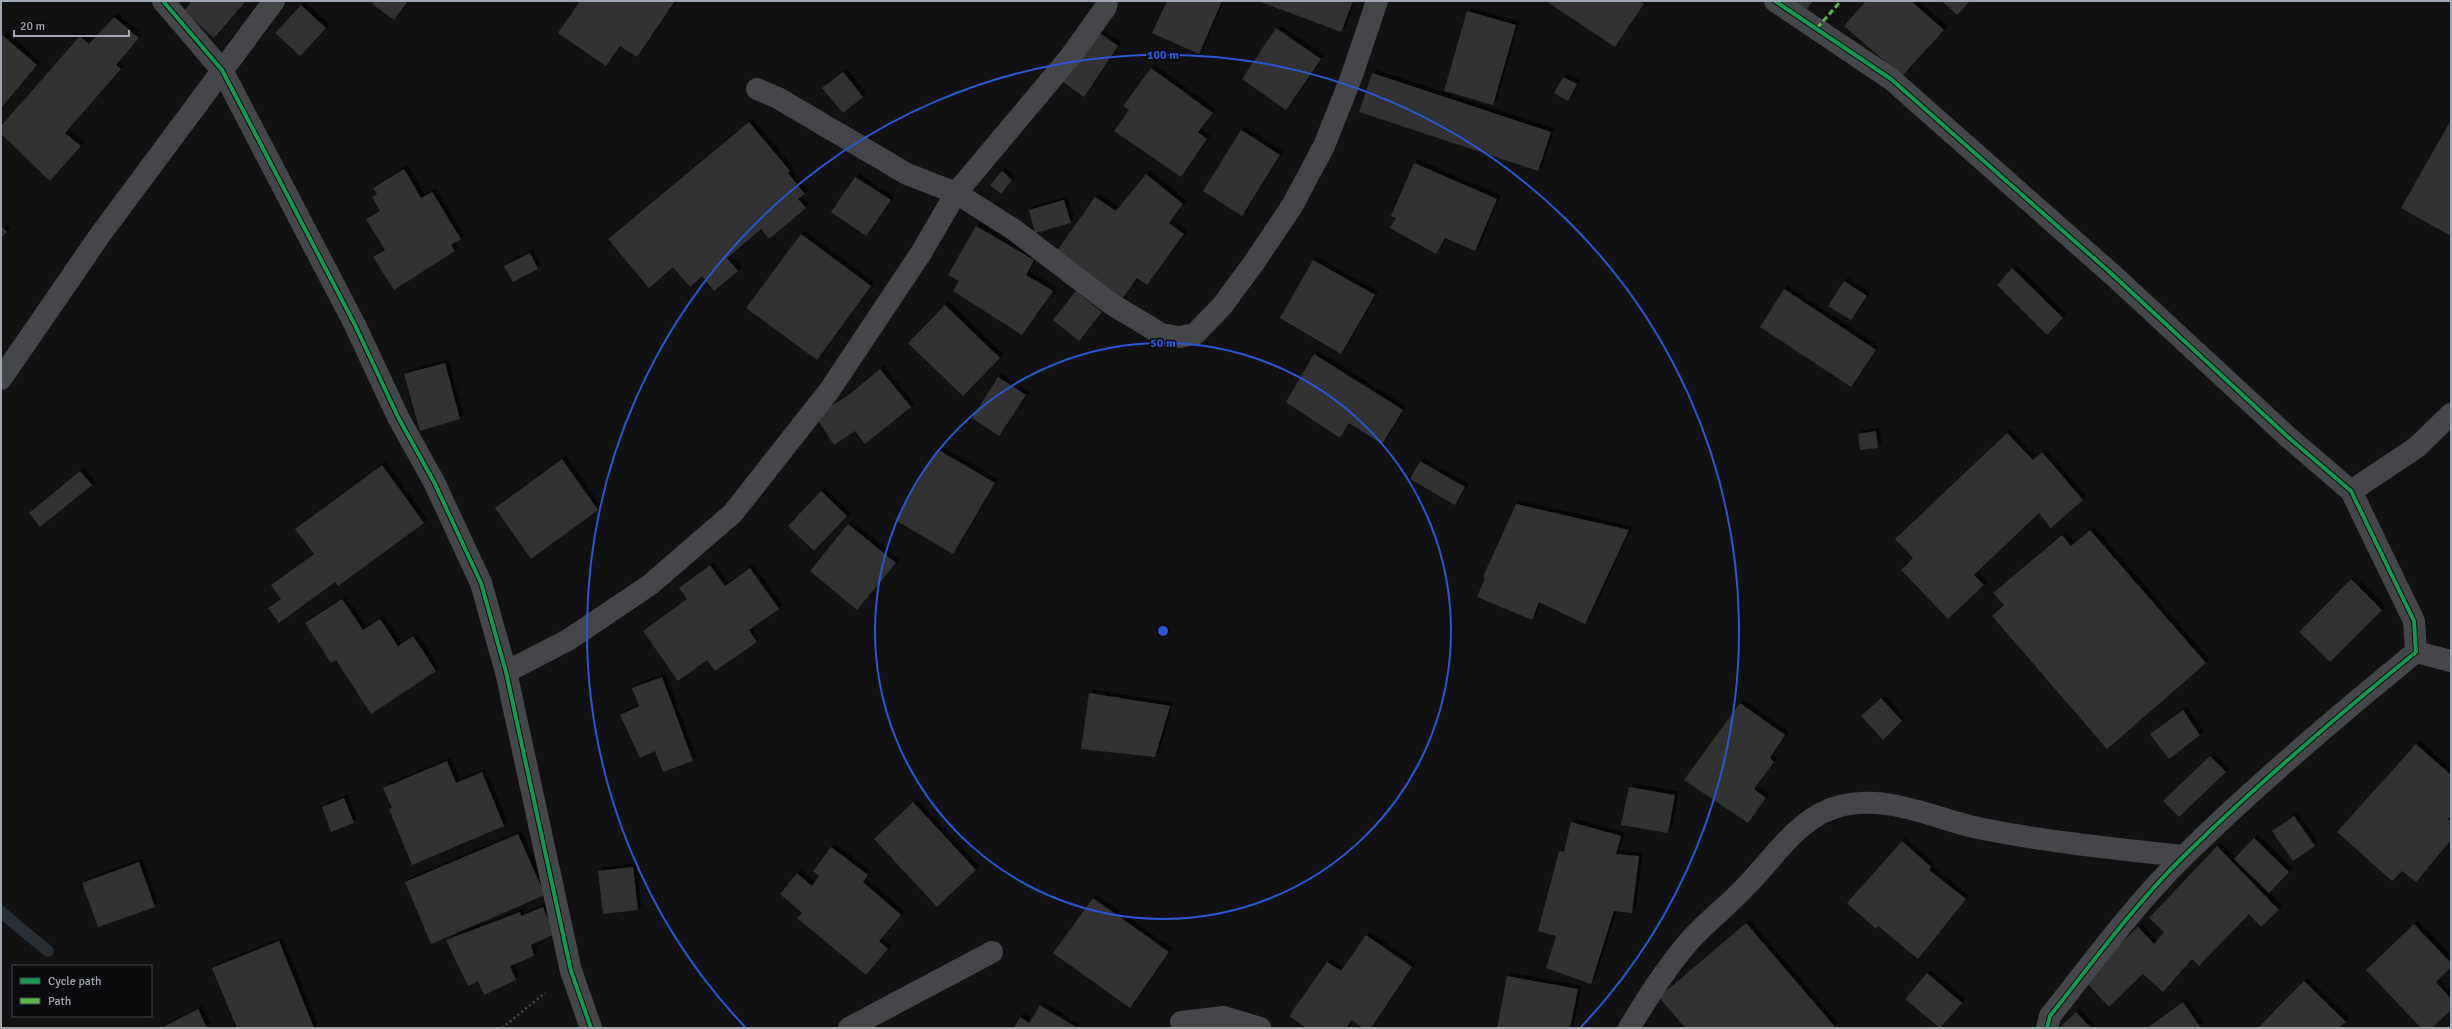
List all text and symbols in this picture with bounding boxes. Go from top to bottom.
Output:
scale bar [14,12,129,38]
text: 20 m [20,19,45,34]
text: 100 m [1147,48,1179,63]
text: 50 m [1150,336,1176,351]
centre of rings [1156,624,1170,638]
legend [12,965,152,1017]
text: Cycle path [48,974,101,989]
text: Path [48,994,71,1009]

